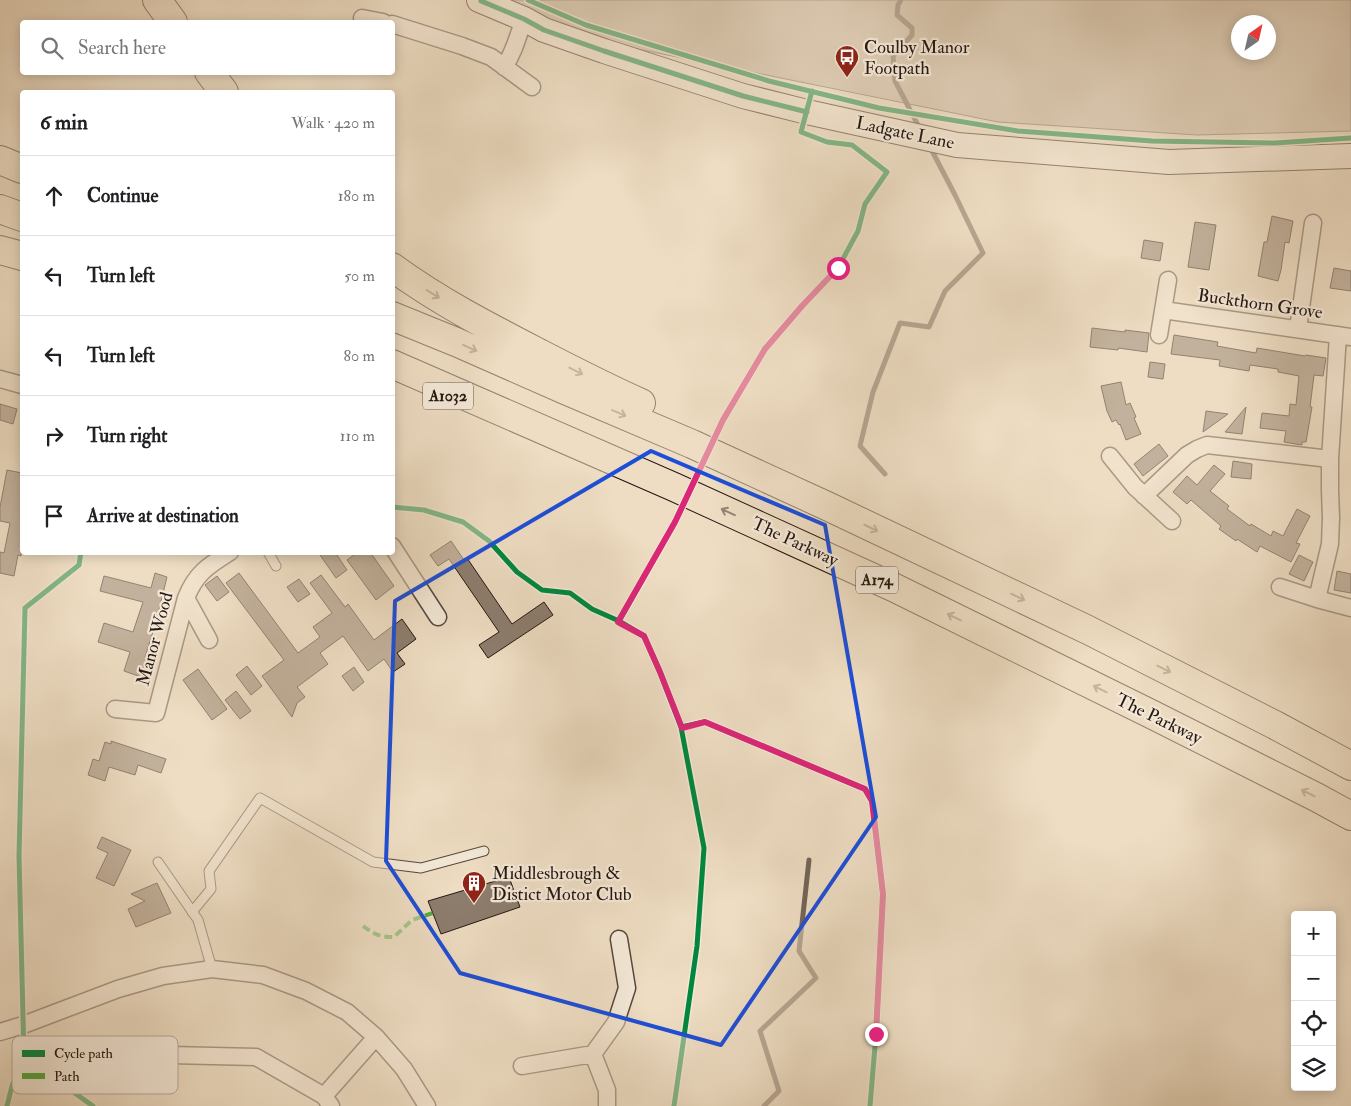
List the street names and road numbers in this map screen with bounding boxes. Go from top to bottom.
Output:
street label: Ladgate Lane [854,111,957,155]
street label: Buckthorn Grove [1196,284,1324,324]
road number: A1032 [423,382,473,410]
street label: The Parkway [748,512,843,573]
road number: A174 [856,566,898,594]
street label: Manor Wood [131,590,179,688]
street label: The Parkway [1112,688,1207,750]

